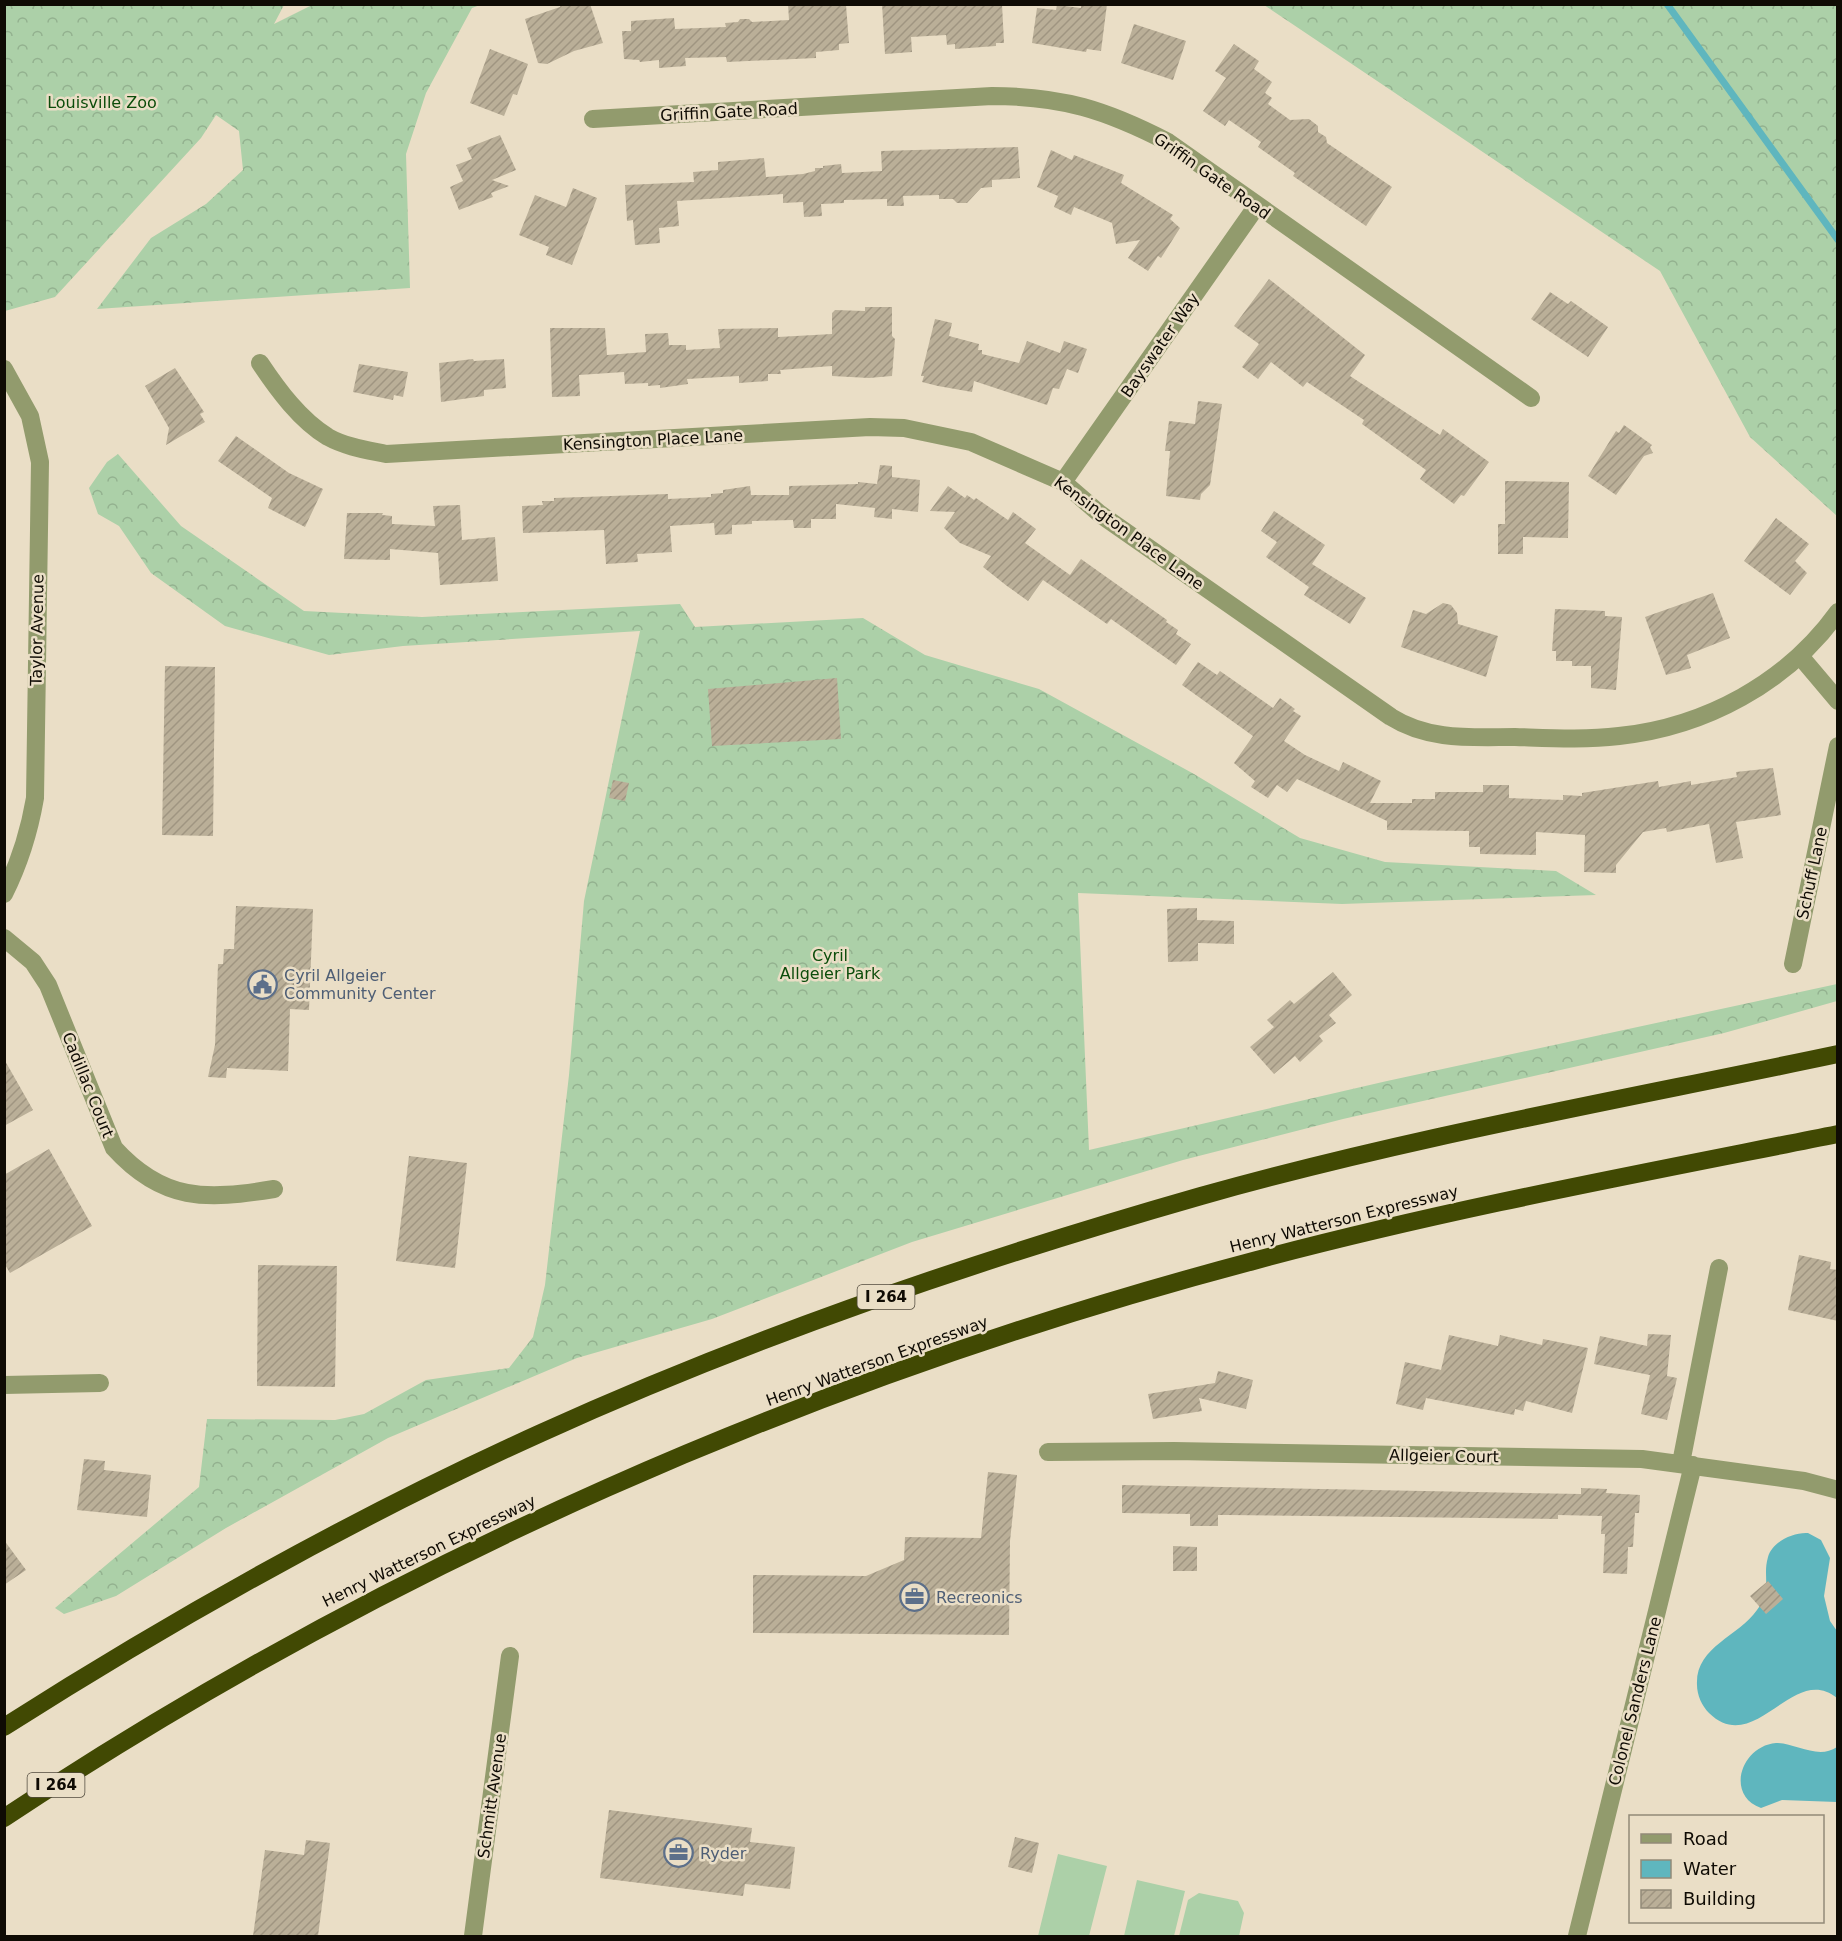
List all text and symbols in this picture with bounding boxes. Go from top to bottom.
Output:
park label: Louisville Zoo [47,93,157,112]
street label: Griffin Gate Road [660,99,798,125]
street label: Griffin Gate Road [1150,129,1274,223]
street label: Bayswater Way [1117,289,1203,401]
street label: Kensington Place Lane [562,426,744,454]
street label: Kensington Place Lane [1050,472,1208,594]
street label: Taylor Avenue [27,574,47,687]
street label: Schuff Lane [1793,825,1831,921]
park label: Cyril Allgeier Park [780,946,881,983]
place label: Cyril Allgeier Community Center [284,966,436,1003]
public building icon: Cyril Allgeier Community Center [247,968,279,1000]
street label: Cadillac Court [58,1029,118,1141]
street label: Henry Watterson Expressway [1228,1181,1460,1257]
road number: I 264 [858,1285,914,1309]
street label: Henry Watterson Expressway [763,1312,991,1410]
street label: Allgeier Court [1389,1446,1499,1466]
street label: Henry Watterson Expressway [319,1491,539,1611]
office icon: Recreonics [899,1581,931,1613]
place label: Recreonics [936,1588,1023,1607]
street label: Colonel Sanders Lane [1605,1615,1665,1787]
street label: Schmitt Avenue [474,1732,510,1860]
road number: I 264 [28,1773,84,1797]
legend [1629,1815,1824,1923]
text: Road [1683,1828,1728,1849]
office icon: Ryder [663,1837,695,1869]
place label: Ryder [700,1844,747,1863]
text: Water [1683,1858,1737,1879]
text: Building [1683,1888,1756,1909]

